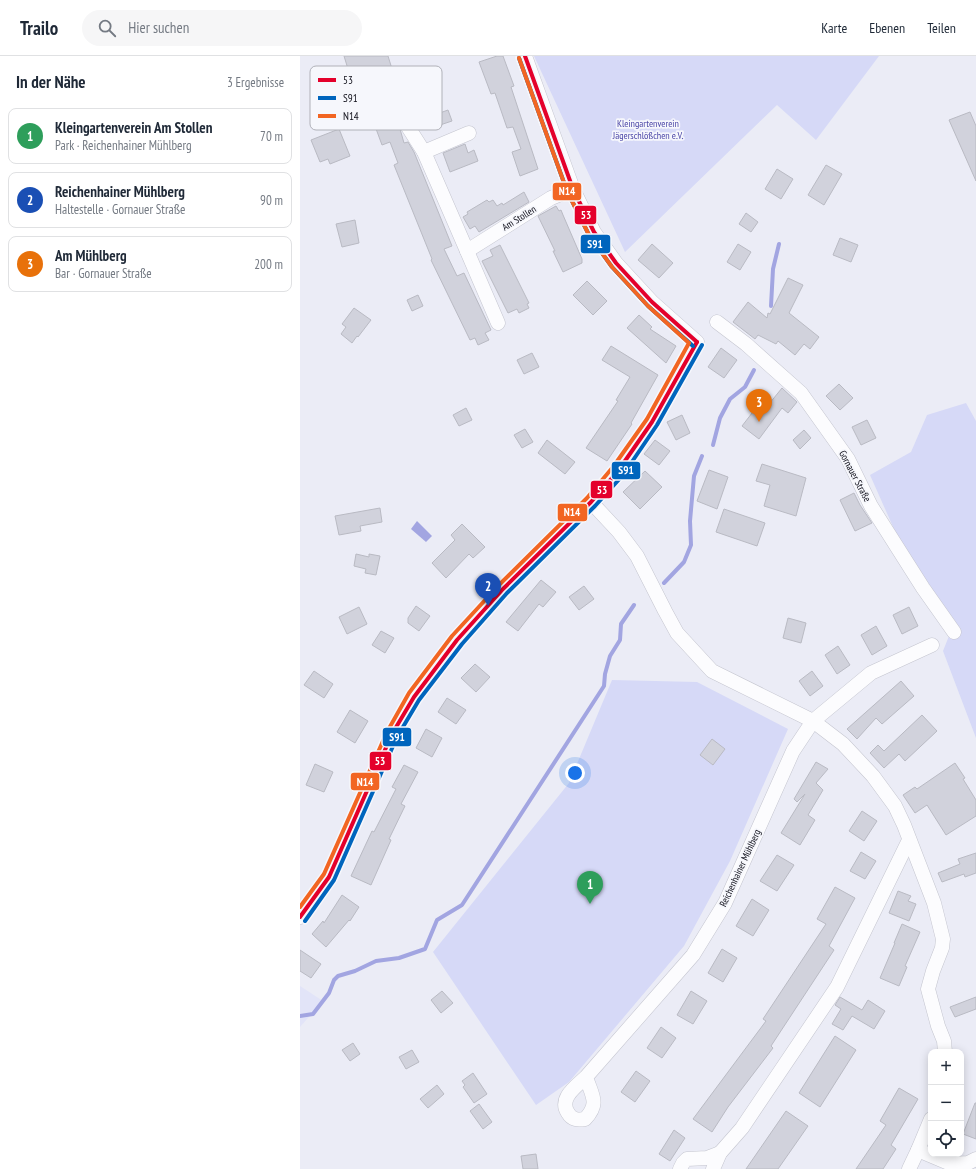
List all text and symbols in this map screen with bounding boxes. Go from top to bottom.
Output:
search box [82,10,362,46]
text: Trailo [20,16,58,40]
icon: search [96,17,118,39]
text: Hier suchen [128,18,189,37]
text: Karte [821,19,847,37]
text: Ebenen [869,19,905,37]
text: Teilen [927,19,956,37]
legend [310,66,442,130]
text: In der Nähe [16,71,86,93]
text: 53 [343,73,353,87]
text: 3 Ergebnisse [227,74,284,91]
text: S91 [343,91,358,105]
text: N14 [343,109,359,123]
park label: Kleingartenverein Jägerschlößchen e.V. [612,117,683,142]
text: Kleingartenverein Am Stollen [55,118,213,137]
text: 1 [27,128,33,145]
text: 70 m [260,128,283,145]
text: Park · Reichenhainer Mühlberg [55,137,192,154]
text: Reichenhainer Mühlberg [55,182,185,201]
line badge: N14 [552,182,582,201]
text: N14 [559,184,576,198]
text: 2 [27,192,33,209]
text: 90 m [260,192,283,209]
text: Haltestelle · Gornauer Straße [55,201,185,218]
street label: Am Stollen [500,202,538,234]
line badge: 53 [574,205,597,225]
text: 53 [581,208,591,222]
line badge: S91 [580,234,611,254]
text: S91 [587,237,603,251]
text: Am Mühlberg [55,246,127,265]
text: 3 [27,256,33,273]
text: 200 m [254,256,283,273]
text: Bar · Gornauer Straße [55,265,152,282]
pin: 3 [746,389,772,422]
street label: Gornauer Straße [836,448,874,504]
line badge: S91 [611,461,641,480]
text: S91 [618,463,634,477]
line badge: 53 [590,480,613,499]
text: 53 [597,483,607,497]
line badge: N14 [557,503,588,522]
text: N14 [564,505,581,519]
pin: 2 [475,573,501,606]
line badge: S91 [382,727,412,747]
text: S91 [389,730,405,744]
line badge: 53 [369,751,392,771]
text: 53 [375,754,385,768]
your location [565,763,585,783]
line badge: N14 [350,772,380,791]
text: N14 [357,775,374,789]
street label: Reichenhainer Mühlberg [716,827,764,909]
pin: 1 [577,871,603,904]
map controls [928,1049,964,1157]
button: + [928,1049,964,1085]
button: − [928,1085,964,1121]
button: locate [928,1121,964,1157]

